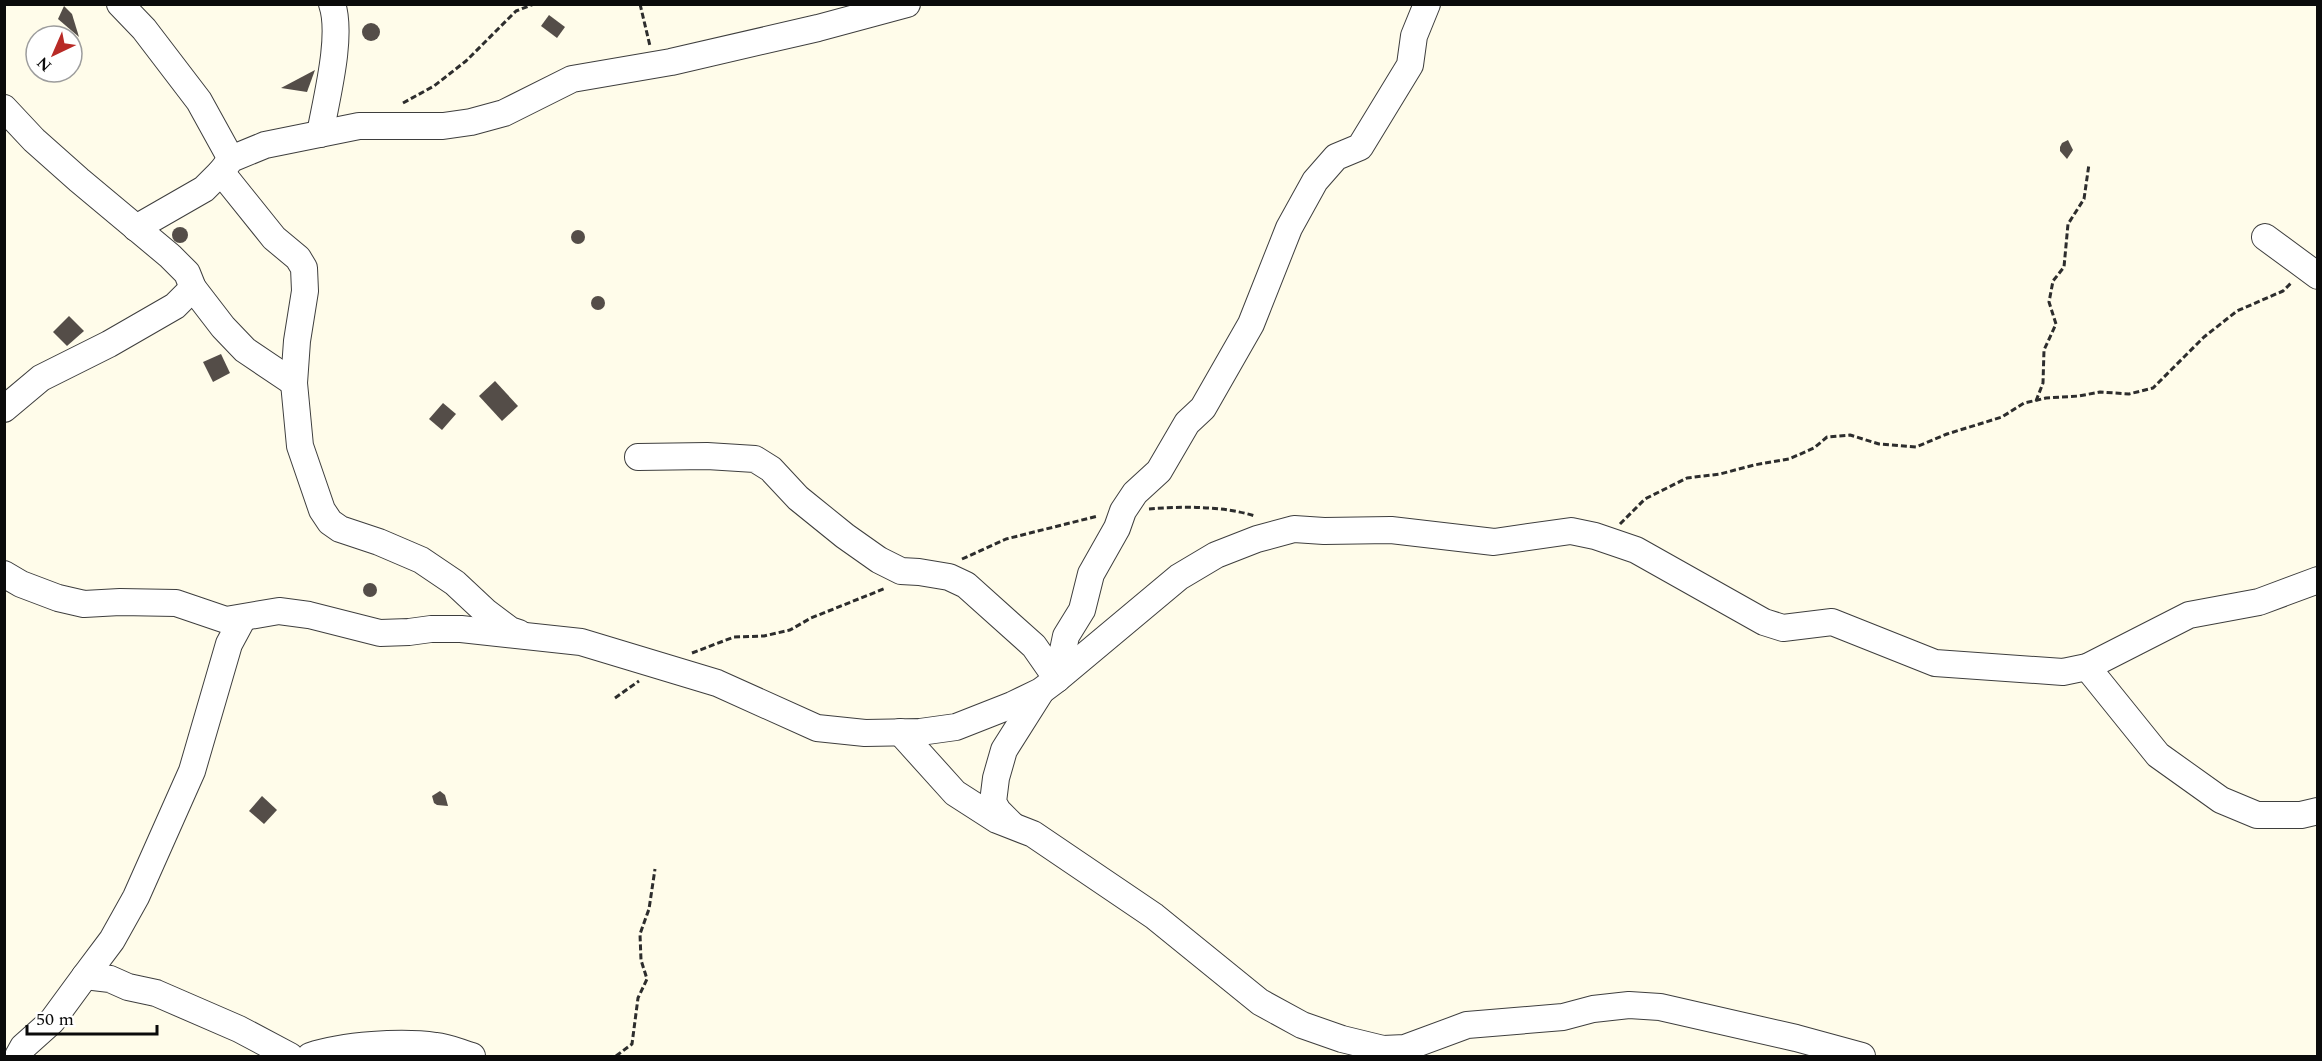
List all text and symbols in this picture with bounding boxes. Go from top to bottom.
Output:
north arrow [24,24,84,84]
text: N [31,51,57,77]
scale bar [27,998,158,1036]
text: 50 m [36,1006,74,1033]

